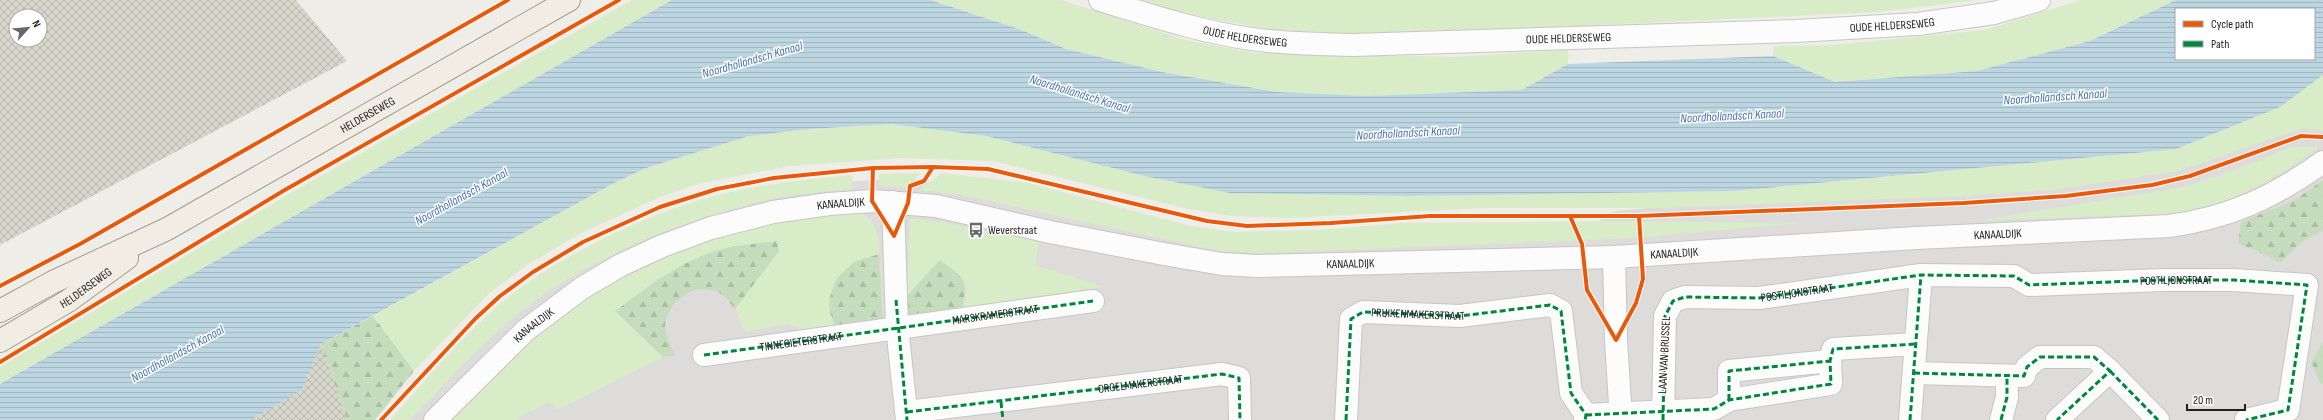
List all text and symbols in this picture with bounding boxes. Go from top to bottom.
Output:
north arrow [8,8,48,48]
legend [2175,8,2315,60]
street label: OUDE HELDERSEWEG [1849,15,1936,36]
text: Cycle path [2211,17,2253,32]
text: N [29,18,44,29]
street label: OUDE HELDERSEWEG [1201,23,1288,51]
street label: OUDE HELDERSEWEG [1526,30,1611,48]
text: Path [2211,37,2229,52]
water label: Noordhollandsch Kanaal [700,38,805,82]
water label: Noordhollandsch Kanaal [1028,71,1132,117]
water label: Noordhollandsch Kanaal [2003,85,2108,109]
street label: HELDERSEWEG [338,94,398,137]
water label: Noordhollandsch Kanaal [1680,105,1785,127]
water label: Noordhollandsch Kanaal [1356,122,1461,144]
water label: Noordhollandsch Kanaal [412,164,511,229]
street label: KANAALDIJK [816,194,866,214]
bus stop icon: Weverstraat [967,221,985,239]
place label: Weverstraat [988,223,1037,238]
street label: KANAALDIJK [1973,226,2023,243]
street label: KANAALDIJK [1650,245,1699,263]
street label: KANAALDIJK [1326,256,1375,272]
street label: HELDERSEWEG [57,264,115,312]
street label: POSTILJONSTRAAT [2140,273,2213,289]
street label: POSTILJONSTRAAT [1760,281,1834,306]
street label: MARSKRAMERSTRAAT [951,302,1039,328]
street label: KANAALDIJK [510,304,558,346]
street label: PRUIKENMAKERSTRAAT [1371,305,1466,324]
street label: LAAN VAN BRUSSEL [1655,315,1674,394]
water label: Noordhollandsch Kanaal [128,321,227,386]
street label: TINNEGIETERSTRAAT [759,329,844,355]
street label: ORGELMAKERSTRAAT [1097,372,1184,397]
scale bar [2187,386,2245,412]
text: 20 m [2193,393,2213,408]

